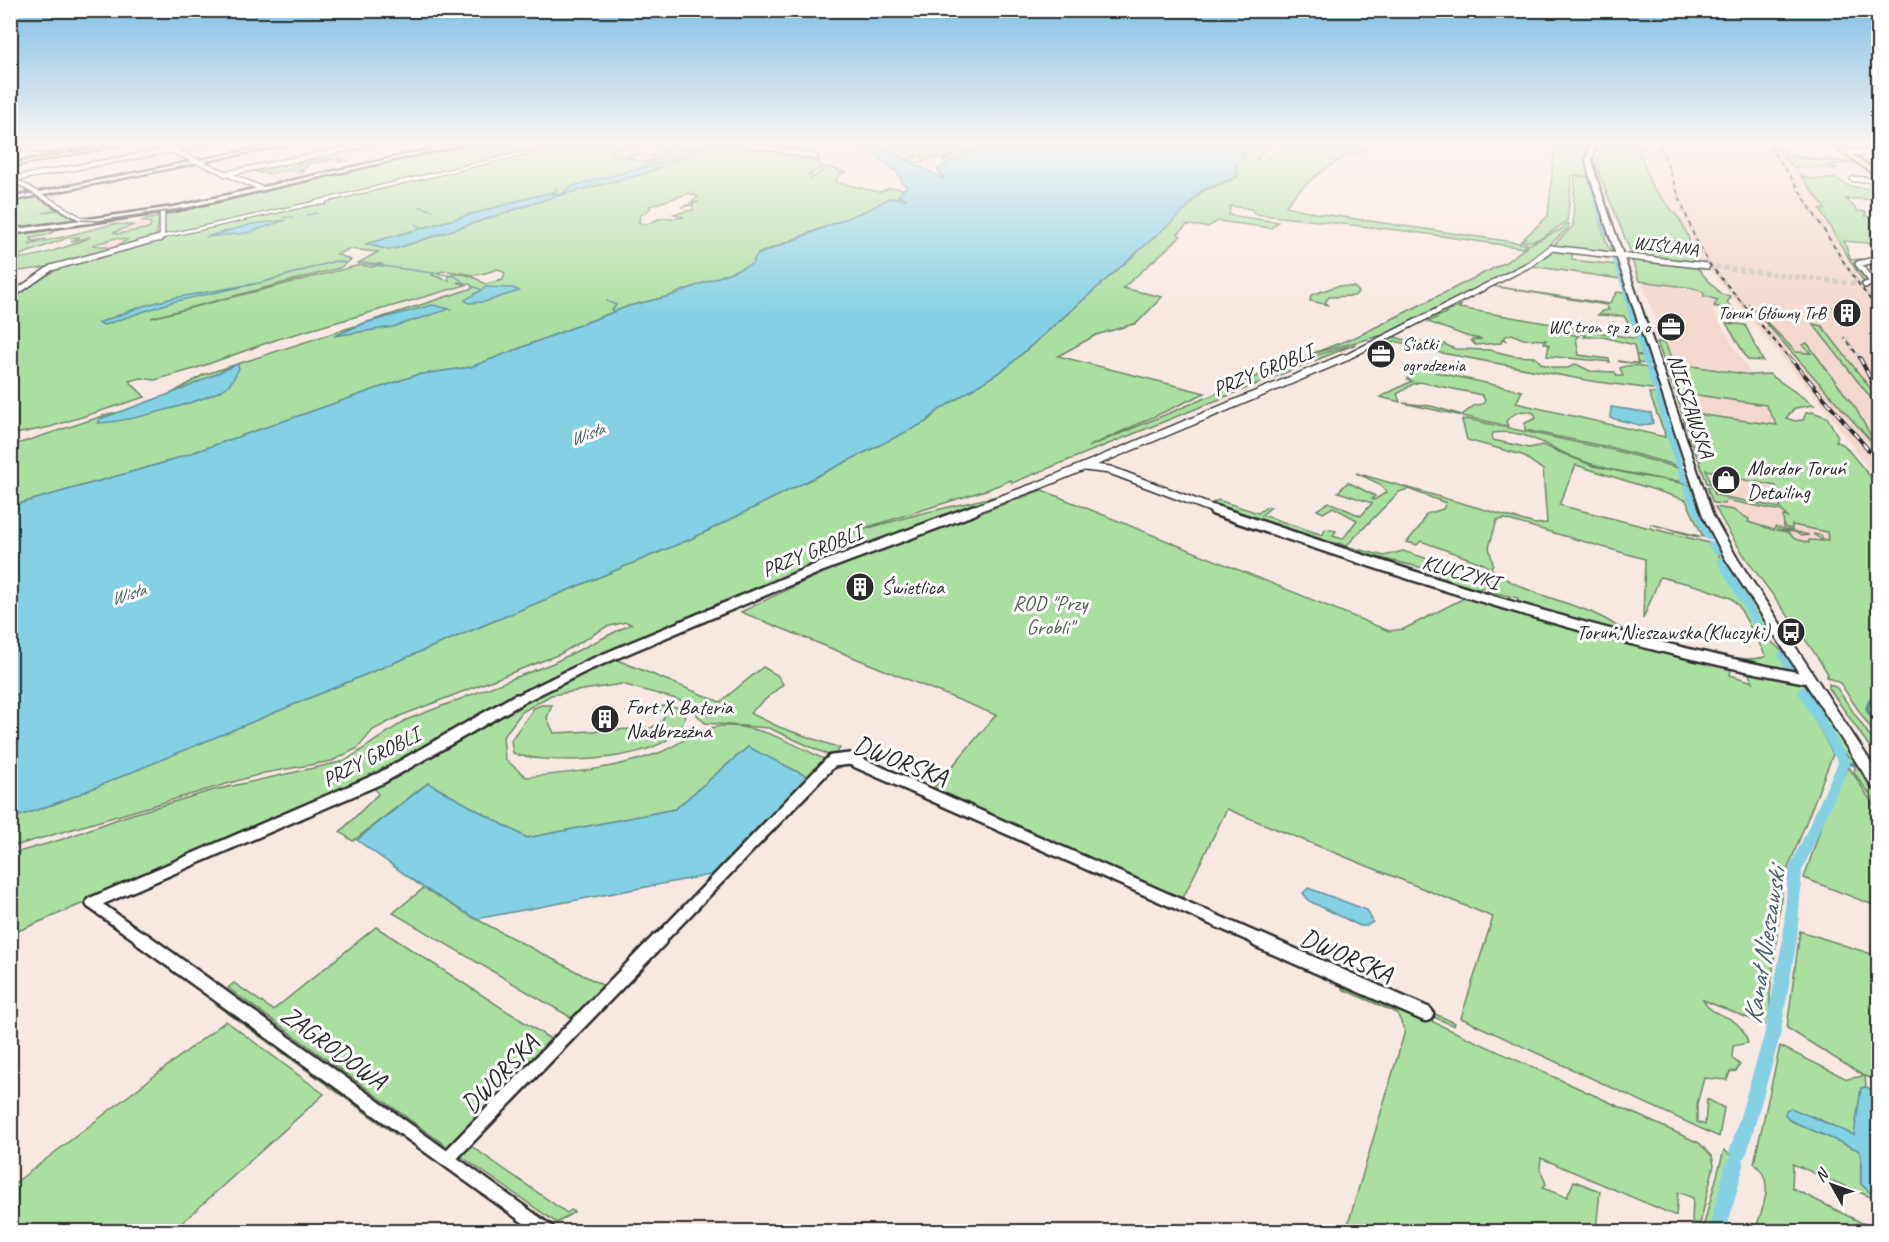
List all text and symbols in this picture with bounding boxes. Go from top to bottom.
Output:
street label: WIŚLANA [1632,231,1700,261]
building icon: Toruń Główny TrB [1831,297,1863,329]
place label: Toruń Główny TrB [1718,302,1828,324]
office icon: WC tron sp z o o [1655,311,1687,343]
place label: WC tron sp z o o [1548,316,1652,338]
place label: Siatki ogrodzenia [1402,333,1467,376]
street label: PRZY GROBLI [1209,336,1321,402]
office icon: Siatki ogrodzenia [1365,338,1397,370]
street label: NIESZAWSKA [1662,351,1720,463]
water label: Wisła [567,417,609,450]
place label: Mordor Toruń Detailing [1747,455,1847,505]
shop icon: Mordor Toruń Detailing [1710,464,1742,496]
street label: PRZY GROBLI [758,517,870,583]
street label: KLUCZYKI [1419,549,1507,597]
building icon: Świetlica [844,571,876,603]
place label: Świetlica [881,574,946,600]
water label: Wisła [108,578,150,610]
park label: ROD "Przy Grobli" [1013,590,1089,640]
bus stop icon: Toruń,Nieszawska(Kluczyki) [1775,616,1807,648]
place label: Toruń,Nieszawska(Kluczyki) [1576,619,1771,645]
place label: Fort X Bateria Nadbrzeżna [626,694,734,744]
building icon: Fort X Bateria Nadbrzeżna [589,703,621,735]
street label: PRZY GROBLI [318,719,428,793]
street label: DWORSKA [849,728,953,794]
water label: Kanał Nieszawski [1735,859,1794,1026]
street label: DWORSKA [1295,920,1399,991]
street label: ZAGRODOWA [274,998,395,1098]
street label: DWORSKA [453,1026,546,1120]
north arrow [1802,1155,1862,1215]
text: N [1810,1163,1834,1186]

